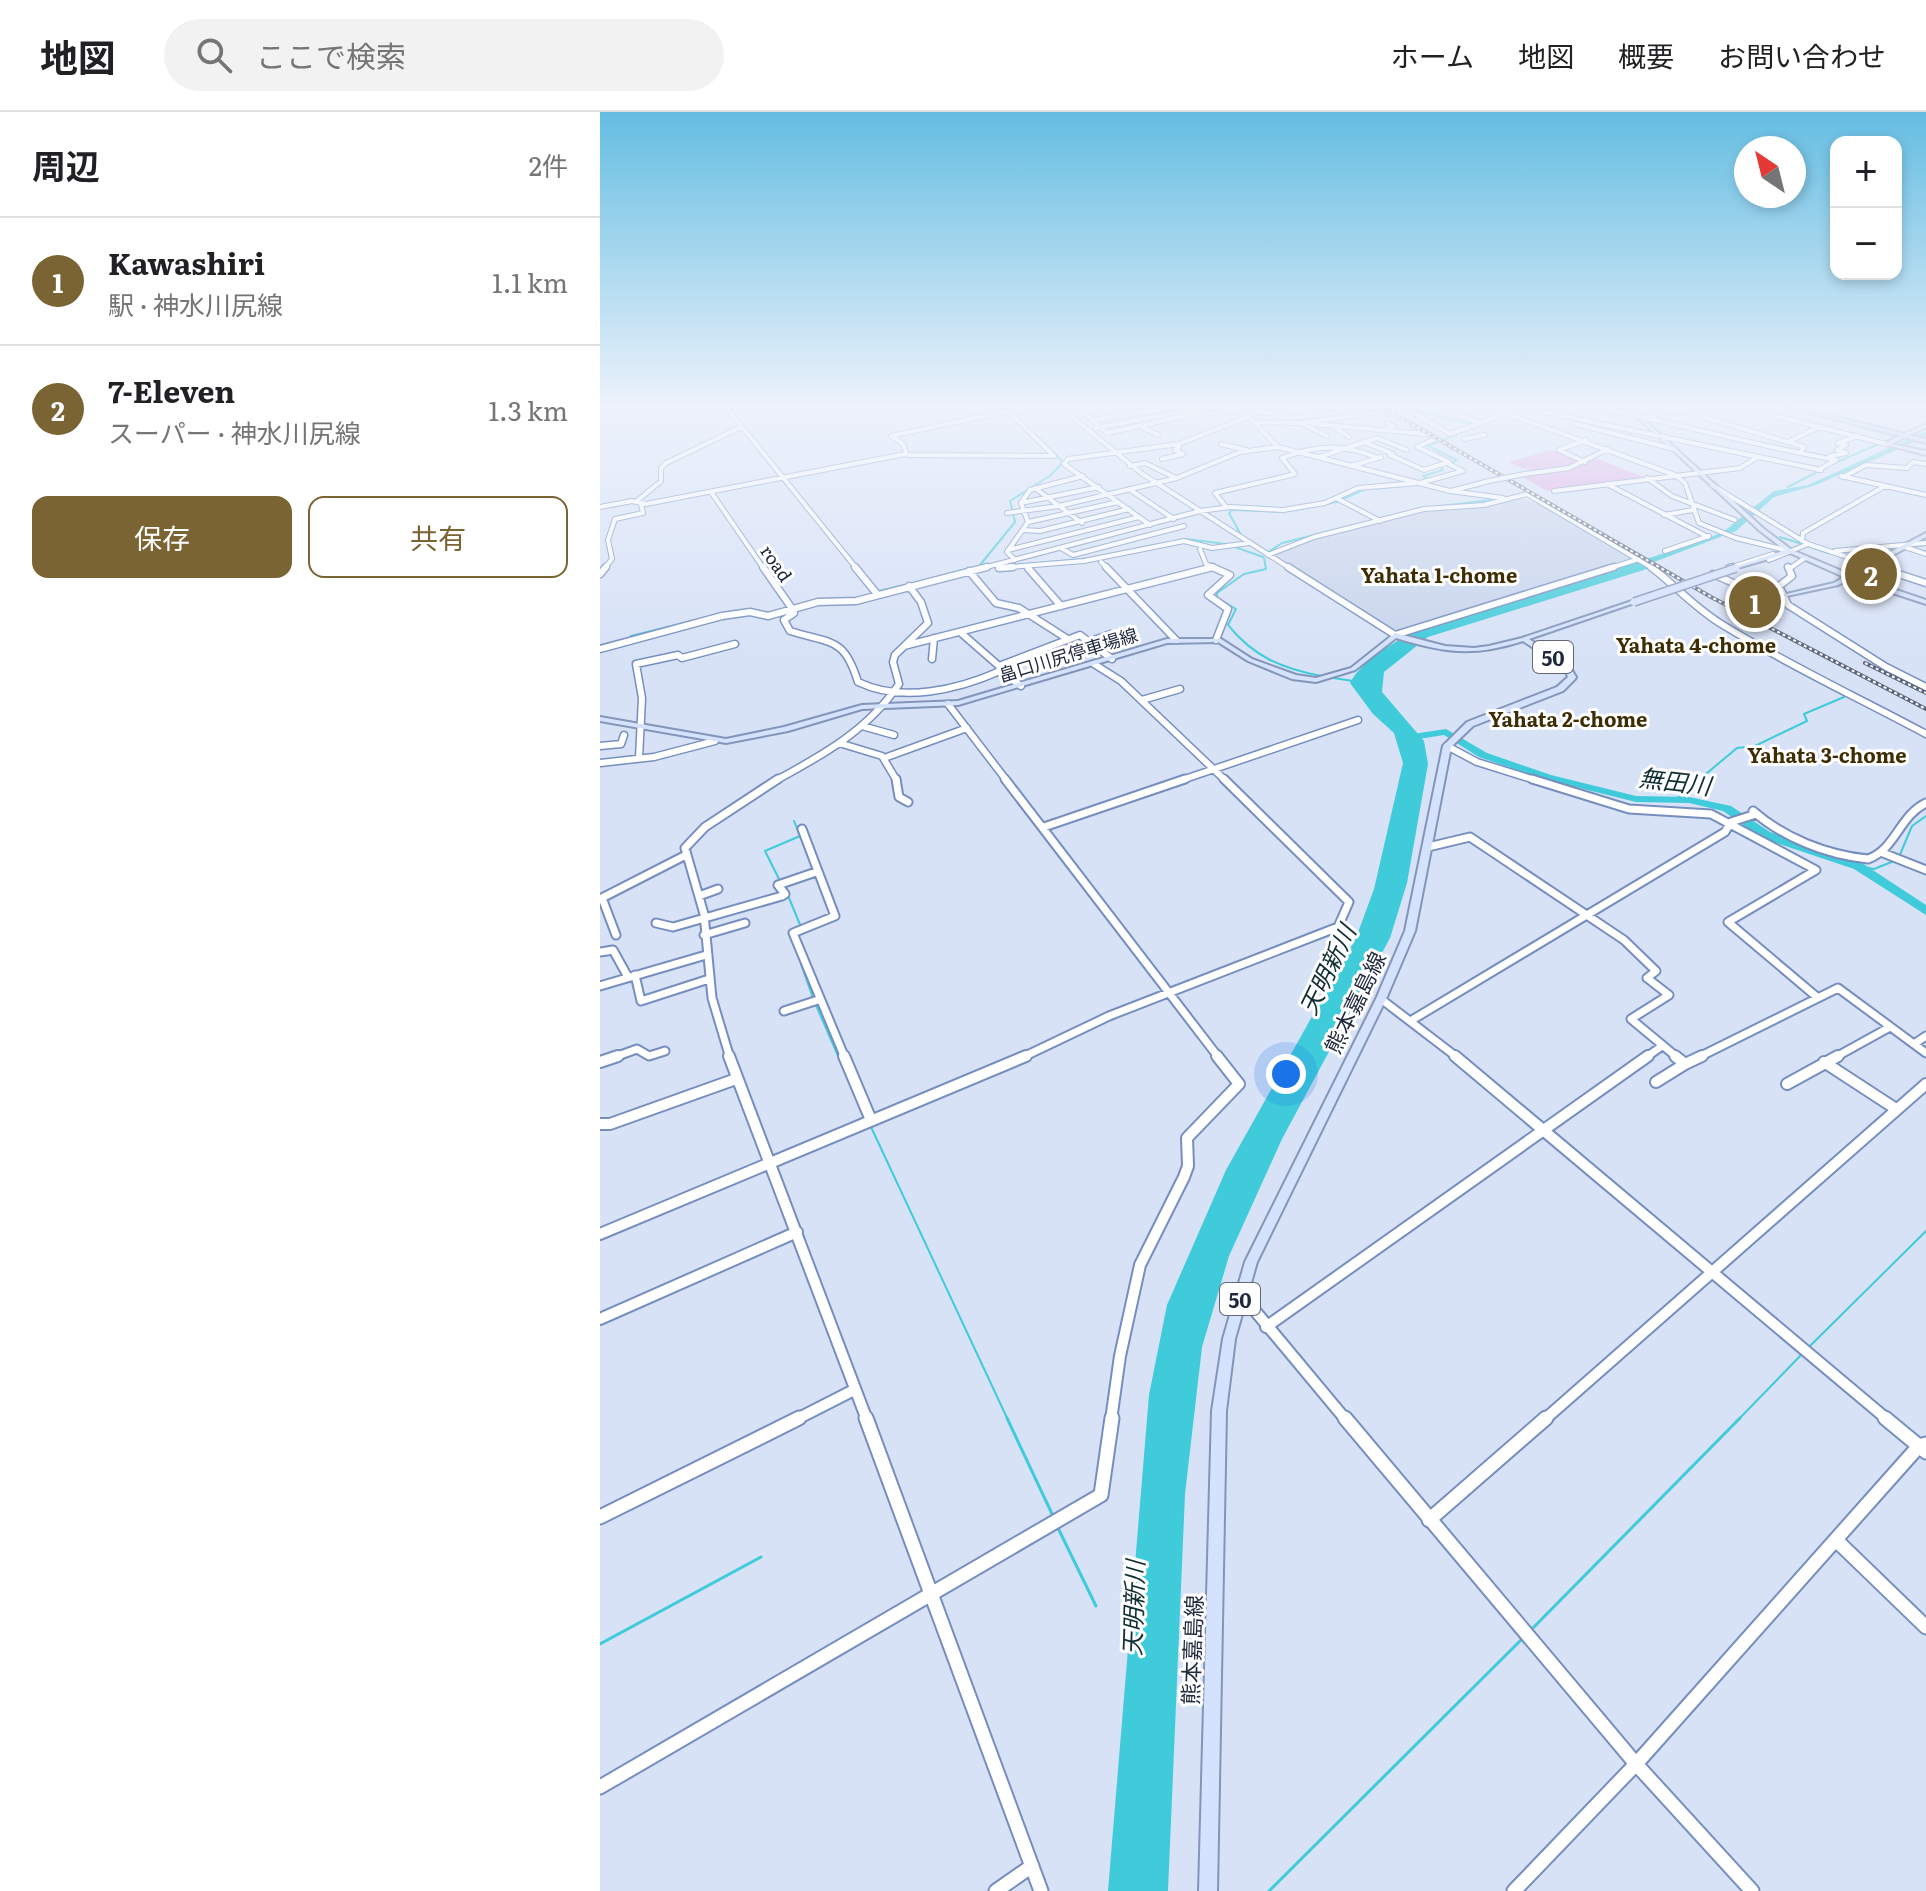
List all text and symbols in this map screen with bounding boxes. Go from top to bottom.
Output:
search box [164,19,724,91]
text: 地図 [40,27,116,84]
icon: search [192,33,236,77]
text: ここで検索 [256,33,406,77]
text: ホーム [1391,34,1474,76]
text: 地図 [1518,34,1574,76]
text: 概要 [1618,34,1674,76]
text: お問い合わせ [1718,34,1886,76]
north arrow [1734,136,1806,208]
map controls [1830,136,1902,280]
button: + [1830,136,1902,208]
text: 周辺 [32,139,100,189]
text: 2件 [529,145,568,184]
button: − [1830,208,1902,280]
text: Kawashiri [108,240,265,284]
text: 1 [53,262,63,301]
text: 1.1 km [492,262,568,301]
text: 駅 · 神水川尻線 [108,284,283,323]
text: 7-Eleven [108,368,235,412]
text: 2 [51,390,65,429]
text: 1.3 km [489,390,568,429]
text: スーパー · 神水川尻線 [108,412,361,451]
button: 保存 [32,496,292,578]
button: 共有 [308,496,568,578]
street label: road [755,539,799,587]
pin: 2 [1845,544,1897,604]
district label: Yahata 1-chome [1361,559,1517,589]
pin: 1 [1729,572,1781,632]
street label: 畠口川尻停車場線 [995,620,1141,688]
district label: Yahata 4-chome [1616,629,1776,659]
road number: 50 [1533,641,1573,673]
district label: Yahata 2-chome [1489,703,1647,733]
district label: Yahata 3-chome [1747,739,1907,769]
water label: 無田川 [1637,758,1716,802]
water label: 天明新川 [1289,915,1364,1020]
street label: 熊本嘉島線 [1315,945,1393,1059]
your location [1266,1054,1306,1094]
road number: 50 [1220,1283,1260,1315]
water label: 天明新川 [1113,1556,1151,1657]
street label: 熊本嘉島線 [1173,1594,1209,1706]

